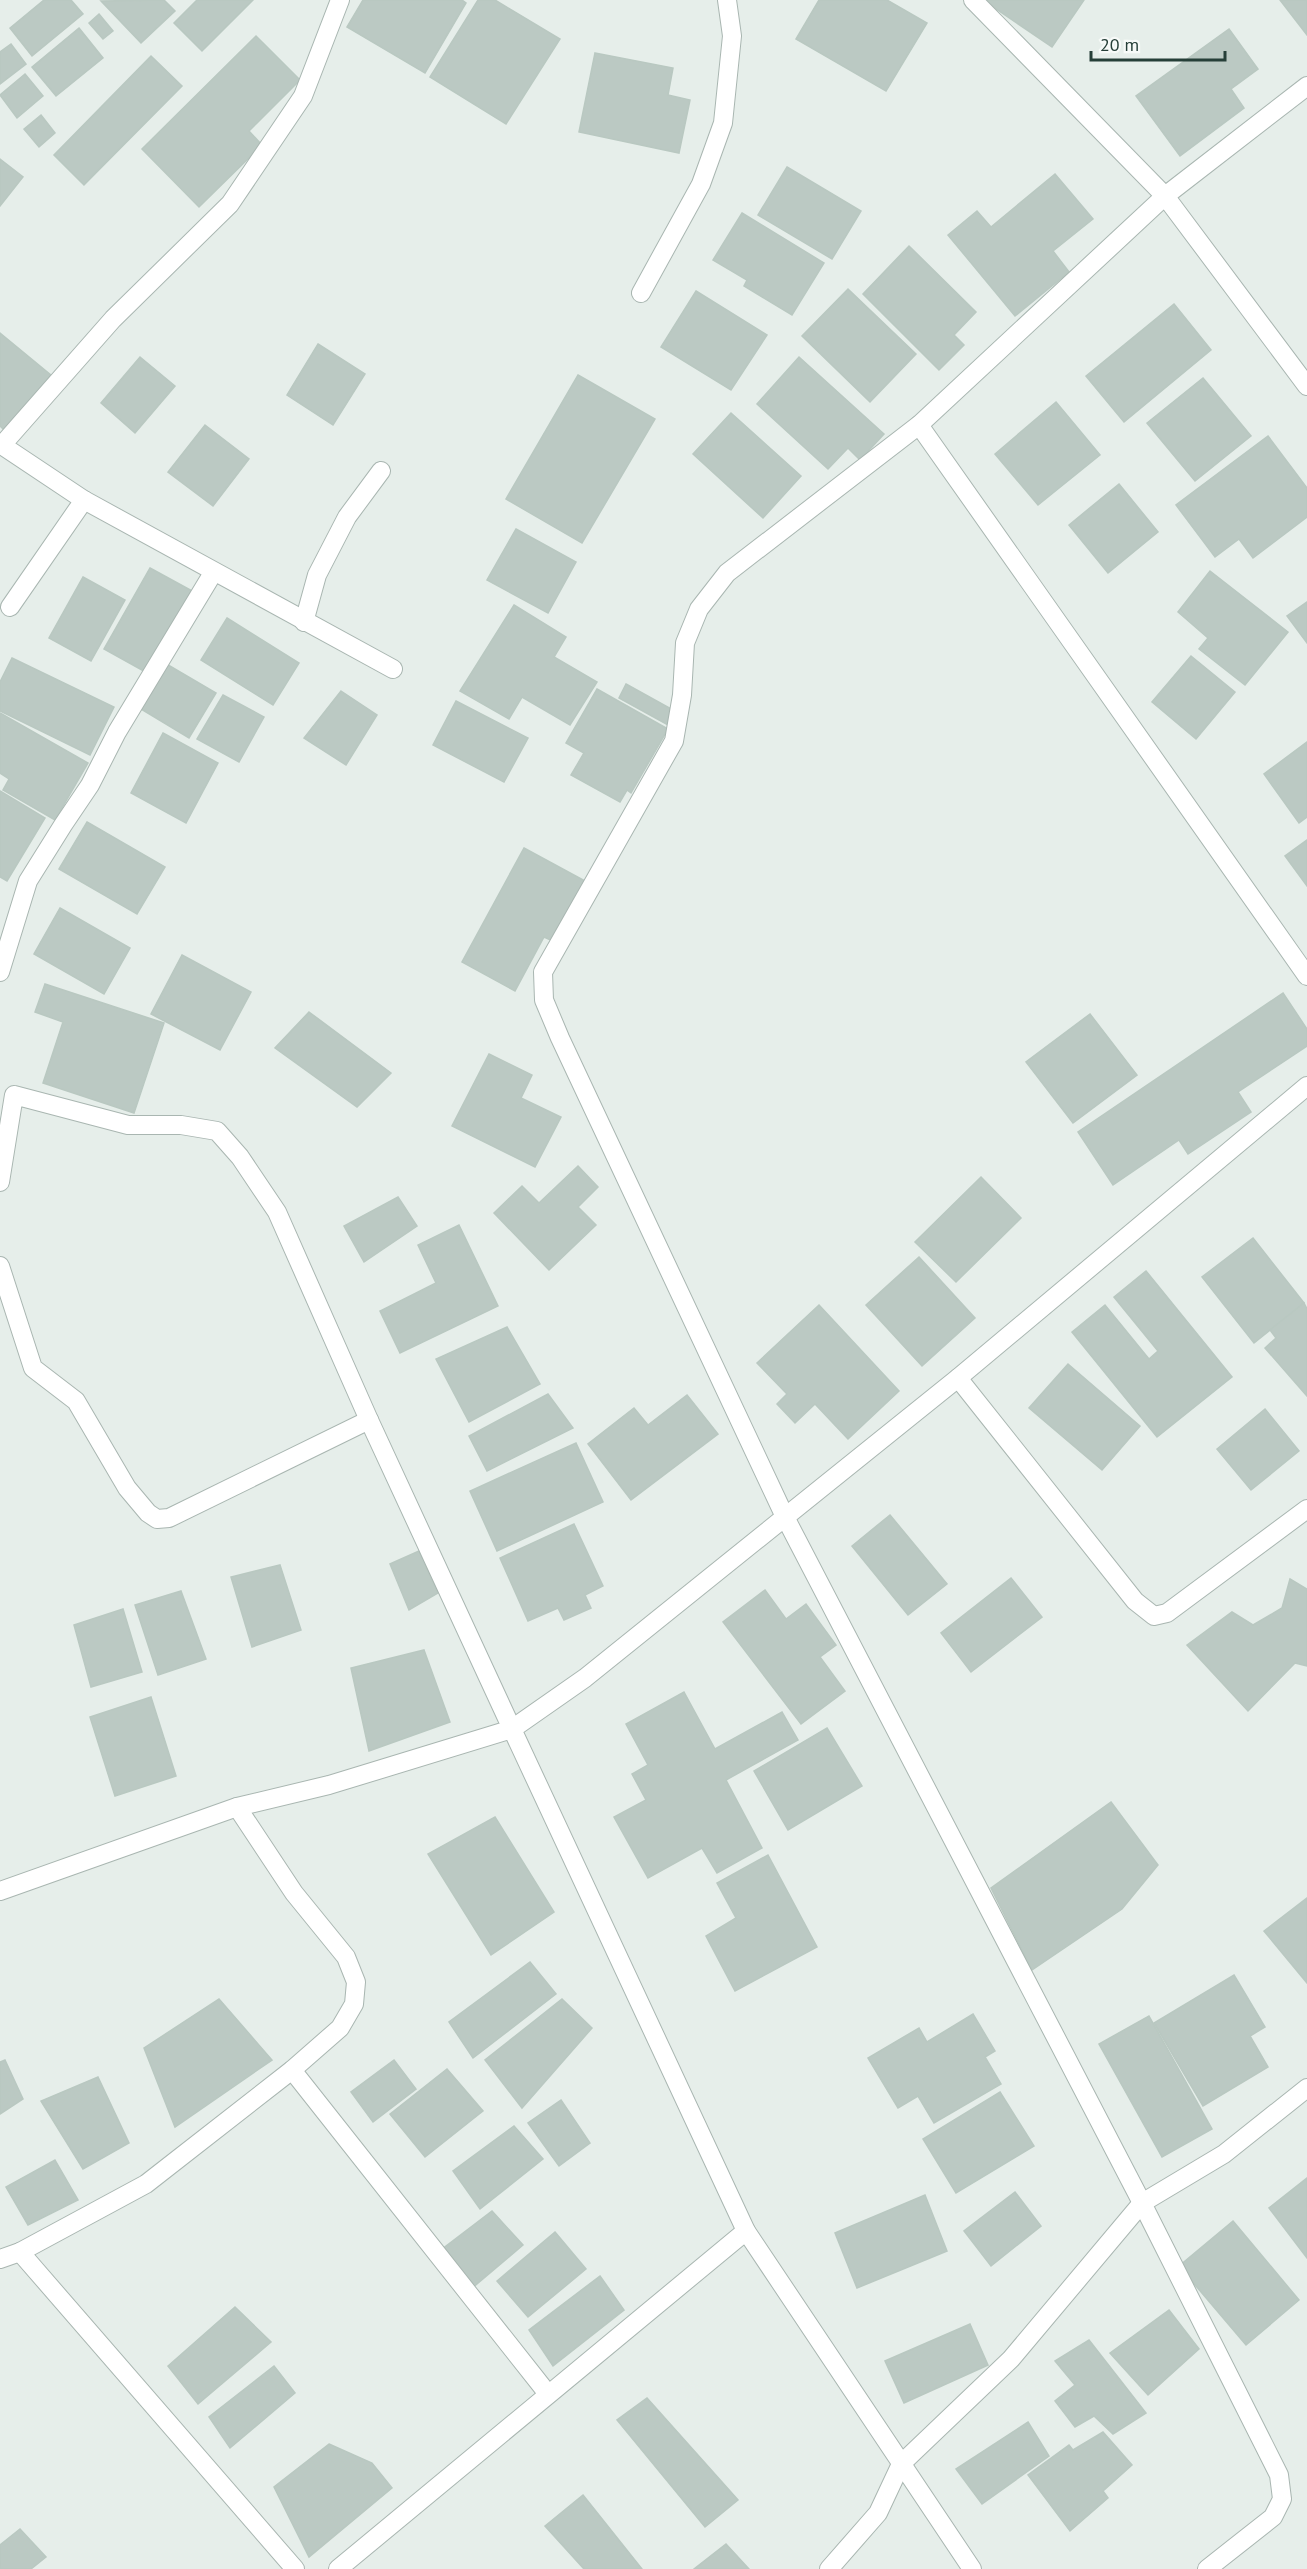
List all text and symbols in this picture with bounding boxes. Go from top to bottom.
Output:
scale bar [1091,24,1224,62]
text: 20 m [1100,33,1139,56]

